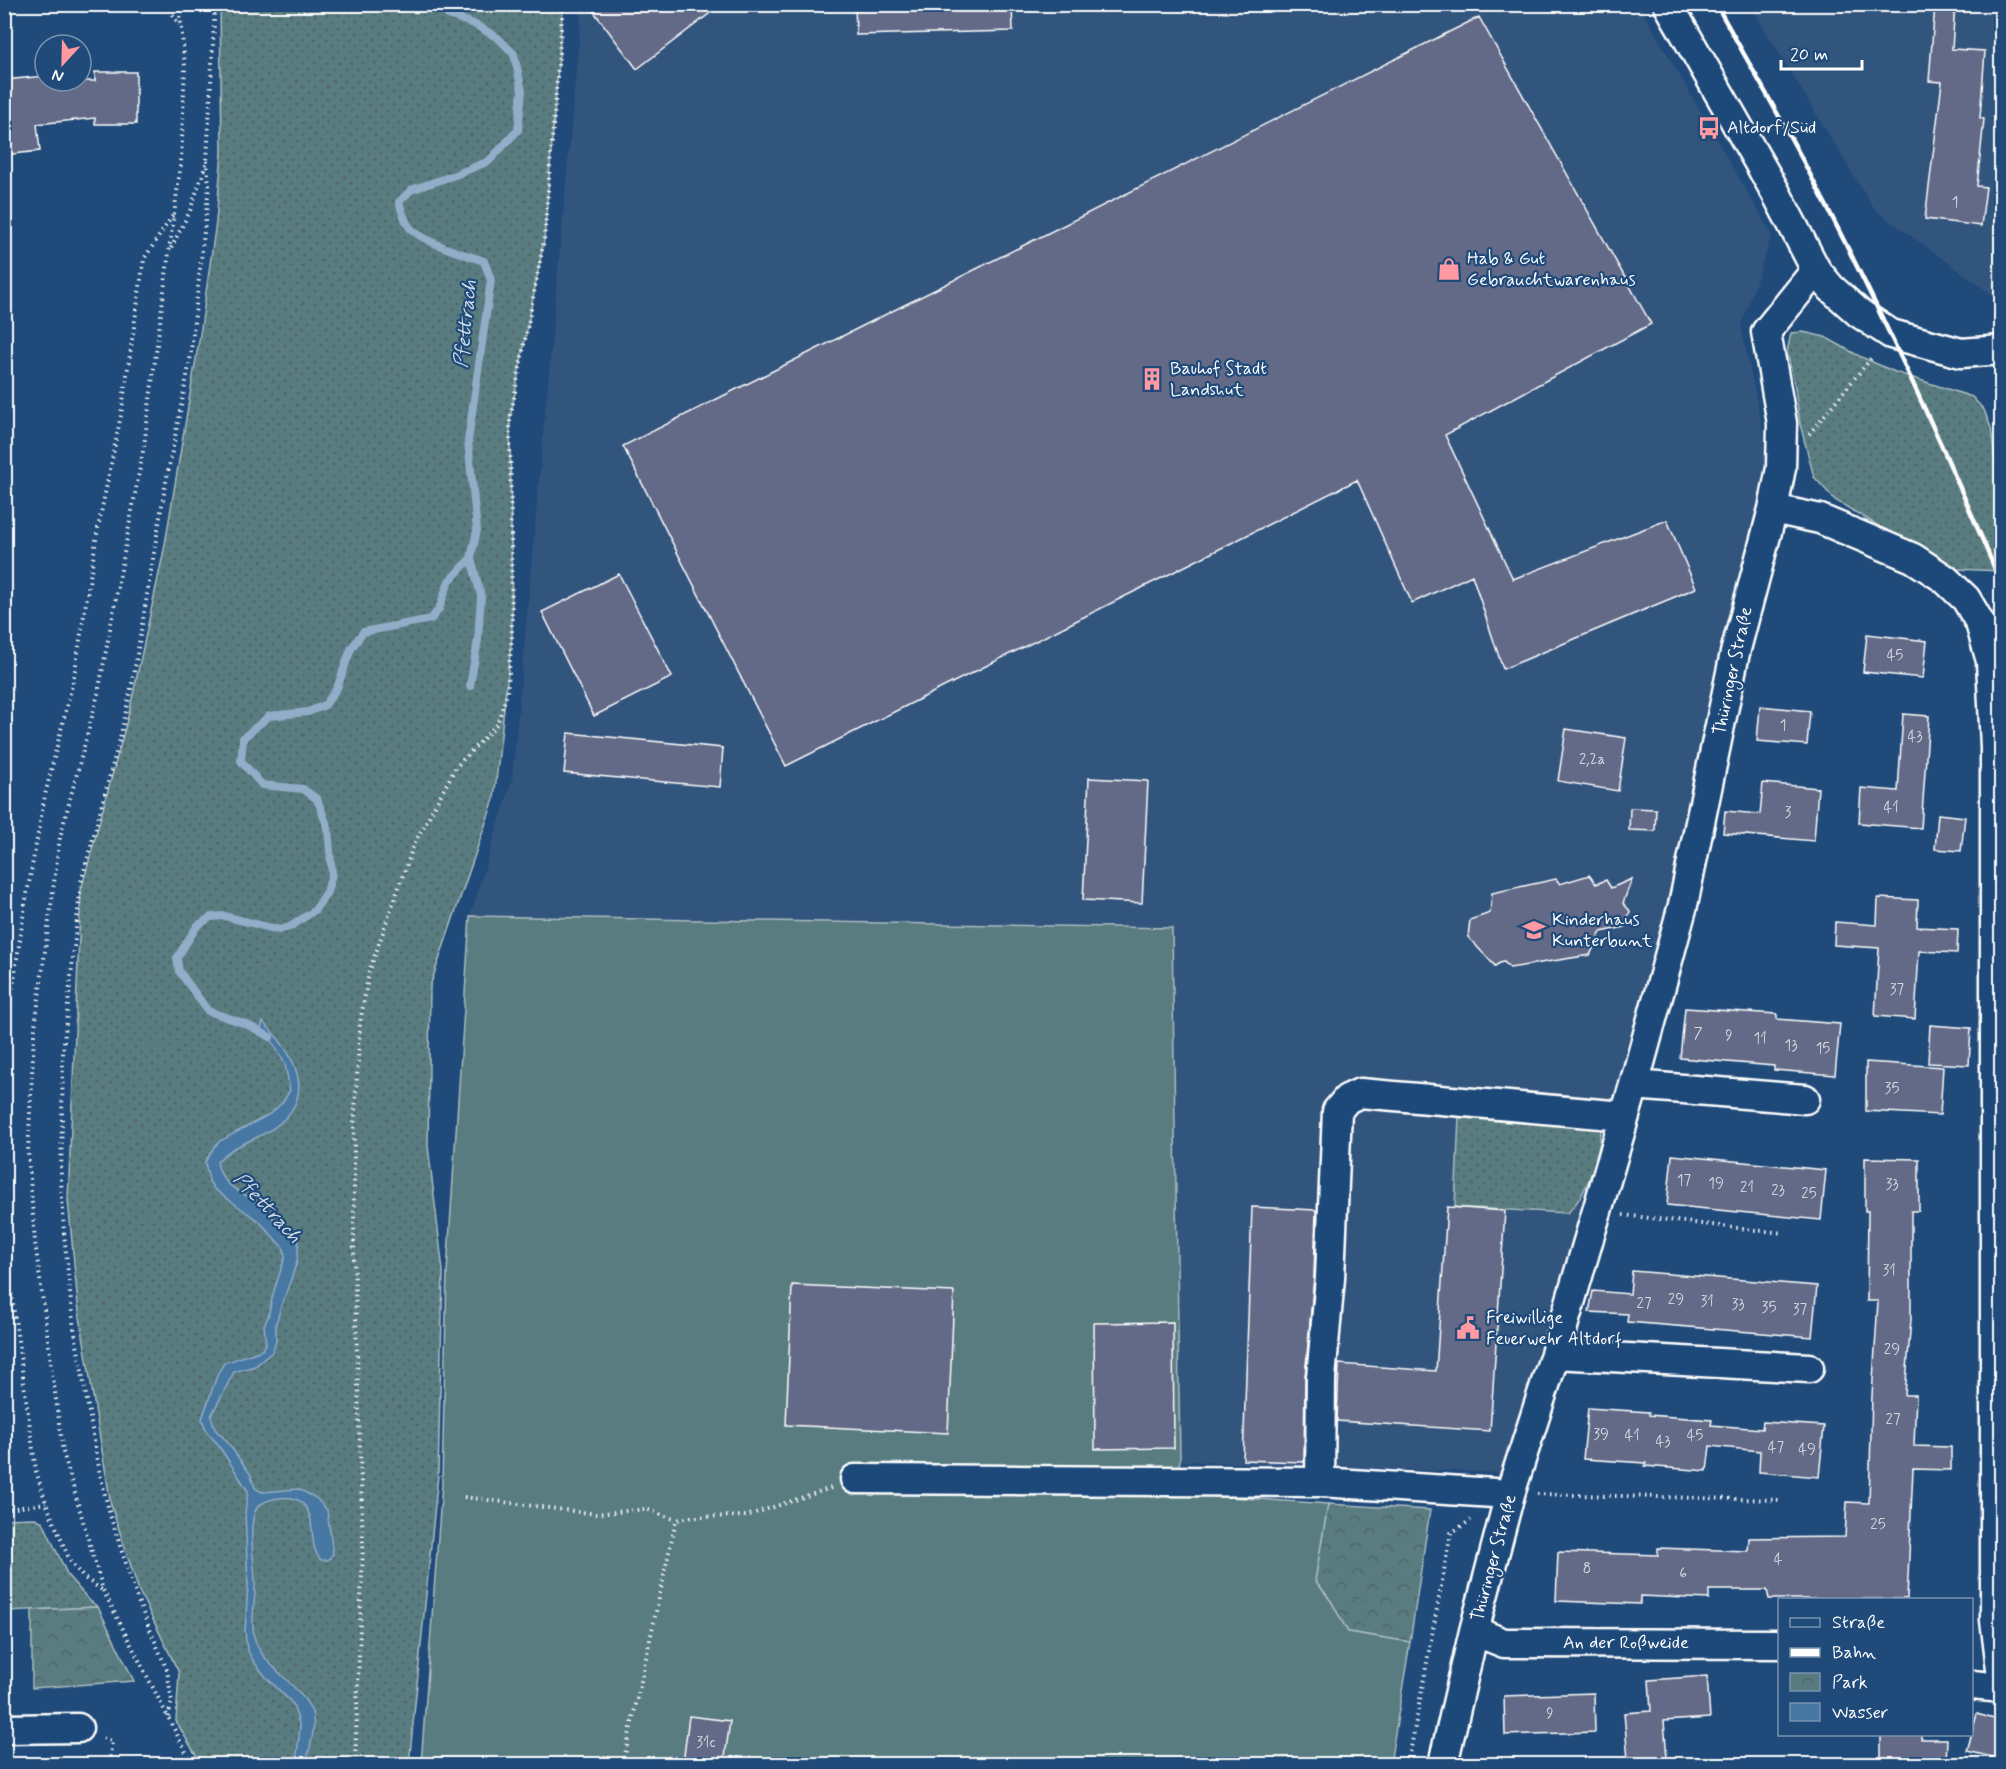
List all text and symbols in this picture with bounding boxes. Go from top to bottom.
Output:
north arrow [33,33,93,93]
scale bar [1781,33,1862,71]
text: 20 m [1790,43,1828,67]
text: N [49,64,67,87]
bus stop icon: Altdorf/Süd [1696,115,1722,141]
place label: Altdorf/Süd [1727,116,1816,140]
house number: 1 [1952,193,1958,213]
place label: Hab & Gut Gebrauchtwarenhaus [1467,247,1635,292]
shop icon: Hab & Gut Gebrauchtwarenhaus [1436,256,1462,282]
water label: Pfettrach [448,278,484,369]
place label: Bauhof Stadt Landshut [1170,357,1267,402]
building icon: Bauhof Stadt Landshut [1139,366,1165,392]
street label: Thüringer Straße [1708,604,1759,738]
house number: 45 [1887,646,1903,666]
house number: 1 [1780,716,1786,736]
house number: 43 [1907,727,1923,747]
house number: 2,2a [1579,750,1605,770]
house number: 41 [1883,798,1899,818]
house number: 3 [1785,803,1792,823]
place label: Kinderhaus Kunterbunt [1552,908,1653,953]
school or university icon: Kinderhaus Kunterbunt [1521,917,1547,943]
house number: 37 [1890,980,1905,1000]
house number: 7 [1693,1024,1703,1044]
house number: 9 [1725,1026,1733,1046]
house number: 11 [1753,1029,1767,1049]
house number: 13 [1784,1036,1798,1056]
house number: 15 [1816,1039,1830,1059]
house number: 35 [1885,1079,1899,1099]
water label: Pfettrach [227,1167,307,1250]
house number: 17 [1677,1171,1692,1191]
house number: 19 [1708,1174,1724,1194]
house number: 33 [1885,1175,1899,1195]
house number: 21 [1740,1178,1754,1198]
house number: 23 [1771,1181,1785,1201]
house number: 25 [1801,1184,1817,1204]
house number: 31 [1882,1261,1896,1281]
house number: 29 [1668,1290,1684,1310]
house number: 31 [1700,1292,1714,1312]
house number: 27 [1637,1294,1652,1314]
house number: 33 [1731,1295,1745,1315]
house number: 35 [1762,1298,1776,1318]
house number: 37 [1793,1300,1808,1320]
place label: Freiwillige Feuerwehr Altdorf [1486,1306,1622,1351]
public building icon: Freiwillige Feuerwehr Altdorf [1455,1315,1481,1341]
house number: 29 [1884,1340,1900,1360]
house number: 27 [1886,1410,1901,1430]
house number: 39 [1593,1425,1609,1445]
house number: 41 [1624,1426,1640,1446]
house number: 45 [1687,1426,1703,1446]
house number: 43 [1655,1432,1671,1452]
house number: 47 [1768,1438,1785,1458]
house number: 49 [1798,1440,1816,1460]
street label: Thüringer Straße [1465,1492,1524,1625]
house number: 25 [1870,1515,1886,1535]
house number: 4 [1774,1550,1783,1570]
house number: 8 [1583,1559,1591,1579]
house number: 6 [1679,1564,1687,1584]
legend [1778,1598,1973,1736]
text: Straße [1832,1611,1885,1635]
street label: An der Roßweide [1563,1631,1689,1655]
text: Bahn [1832,1641,1876,1665]
text: Park [1832,1671,1868,1695]
text: Wasser [1832,1701,1889,1725]
house number: 9 [1546,1704,1554,1724]
house number: 31c [696,1733,716,1753]

